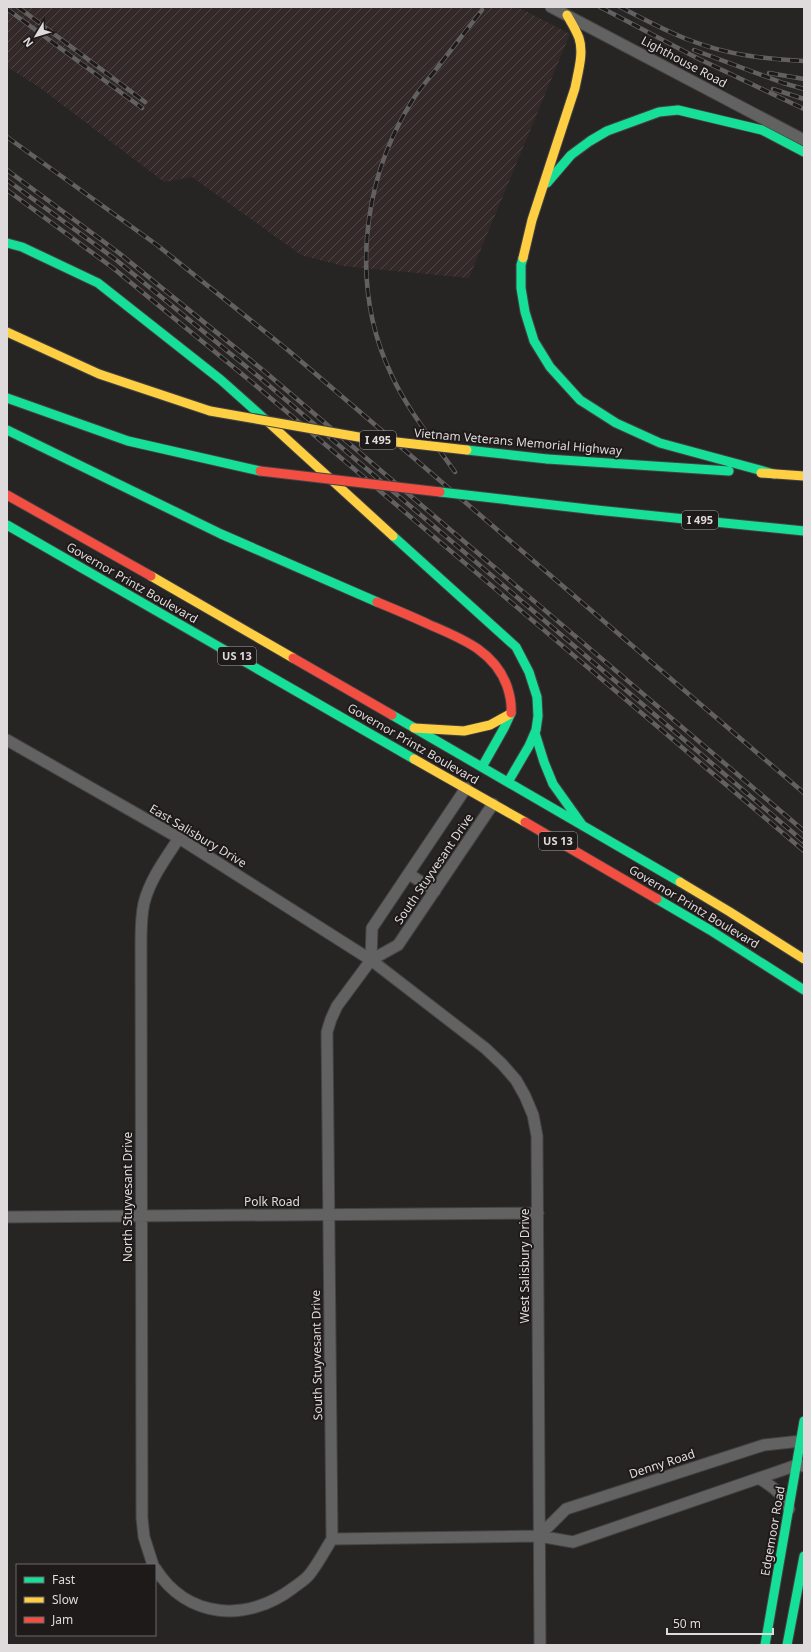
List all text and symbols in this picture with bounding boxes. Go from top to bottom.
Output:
north arrow [16,16,56,56]
street label: Lighthouse Road [638,32,730,91]
text: N [19,34,36,51]
street label: Vietnam Veterans Memorial Highway [413,424,624,459]
road number: I 495 [360,431,396,449]
road number: I 495 [682,511,718,529]
street label: Governor Printz Boulevard [63,538,201,627]
road number: US 13 [218,647,256,665]
street label: Governor Printz Boulevard [344,699,482,788]
street label: East Salisbury Drive [147,800,250,871]
street label: South Stuyvesant Drive [390,810,477,928]
road number: US 13 [539,832,577,850]
street label: Governor Printz Boulevard [626,861,763,952]
street label: North Stuyvesant Drive [119,1132,136,1262]
street label: Polk Road [244,1193,300,1210]
street label: West Salisbury Drive [516,1208,533,1323]
street label: South Stuyvesant Drive [307,1289,326,1420]
street label: Denny Road [627,1445,697,1482]
street label: Edgemoor Road [756,1485,789,1577]
legend [16,1564,156,1636]
text: Fast [52,1571,76,1588]
text: Slow [52,1591,79,1608]
scale bar [667,1610,773,1636]
text: Jam [51,1611,73,1628]
text: 50 m [673,1615,701,1632]

